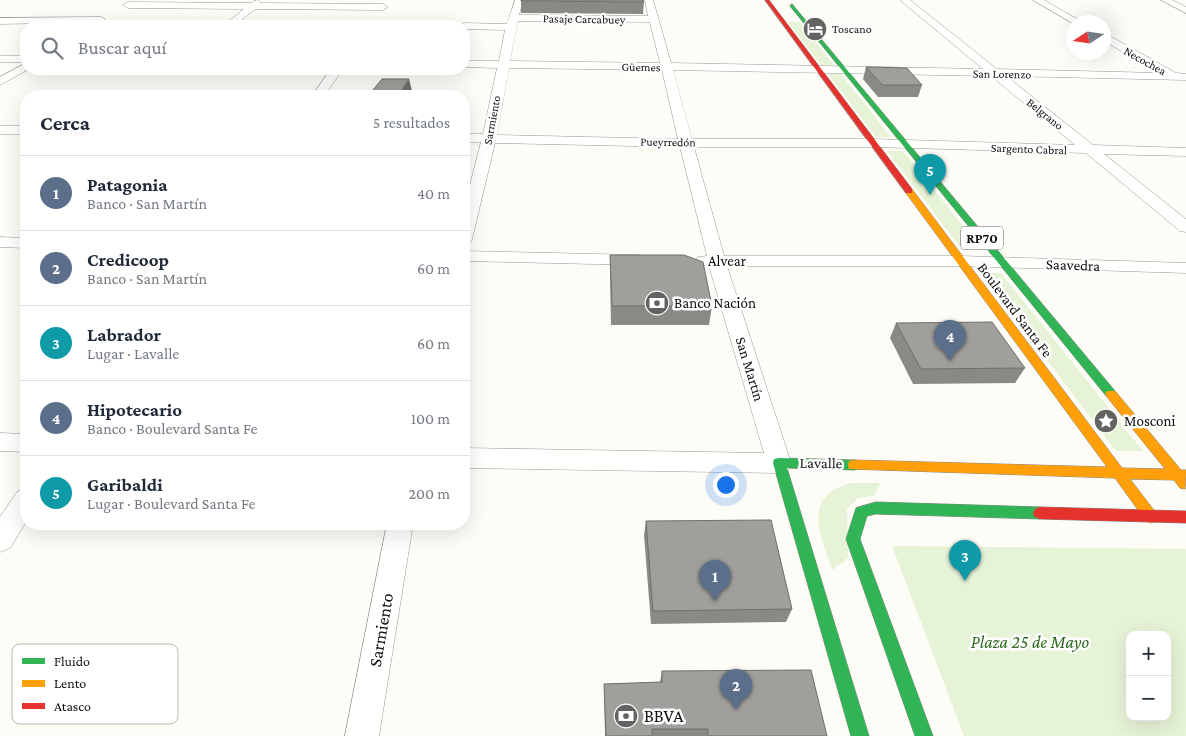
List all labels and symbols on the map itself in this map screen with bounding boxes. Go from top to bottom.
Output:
street label: Pasaje Carcabuey [543,11,626,27]
north arrow [1066,15,1111,60]
hotel icon: Toscano [802,16,828,42]
place label: Toscano [832,22,872,36]
street label: Necochea [1121,44,1169,79]
street label: Güemes [621,60,661,74]
street label: San Lorenzo [973,66,1031,82]
street label: Sarmiento [480,94,504,146]
street label: Belgrano [1024,95,1066,133]
street label: Pueyrredón [640,135,696,149]
street label: Sargento Cabral [991,141,1067,157]
pin: 5 [914,154,946,195]
road number: RP70 [961,227,1003,250]
street label: Alvear [708,253,747,269]
street label: Saavedra [1046,256,1100,274]
street label: Boulevard Santa Fe [974,260,1056,361]
bank icon: Banco Nación [644,290,670,316]
place label: Banco Nación [674,295,756,311]
pin: 4 [934,320,966,361]
street label: San Martín [733,335,767,403]
place icon: Mosconi [1093,408,1119,434]
place label: Mosconi [1124,413,1175,429]
street label: Lavalle [800,455,843,471]
your location [713,472,739,498]
pin: 3 [949,540,981,581]
pin: 1 [699,560,731,601]
street label: Sarmiento [365,591,397,669]
park label: Plaza 25 de Mayo [971,632,1089,652]
legend [12,644,178,724]
text: Fluido [54,653,90,669]
pin: 2 [720,669,752,710]
text: Lento [54,675,86,691]
text: Atasco [54,698,91,714]
bank icon: BBVA [613,703,639,729]
place label: BBVA [644,706,684,726]

